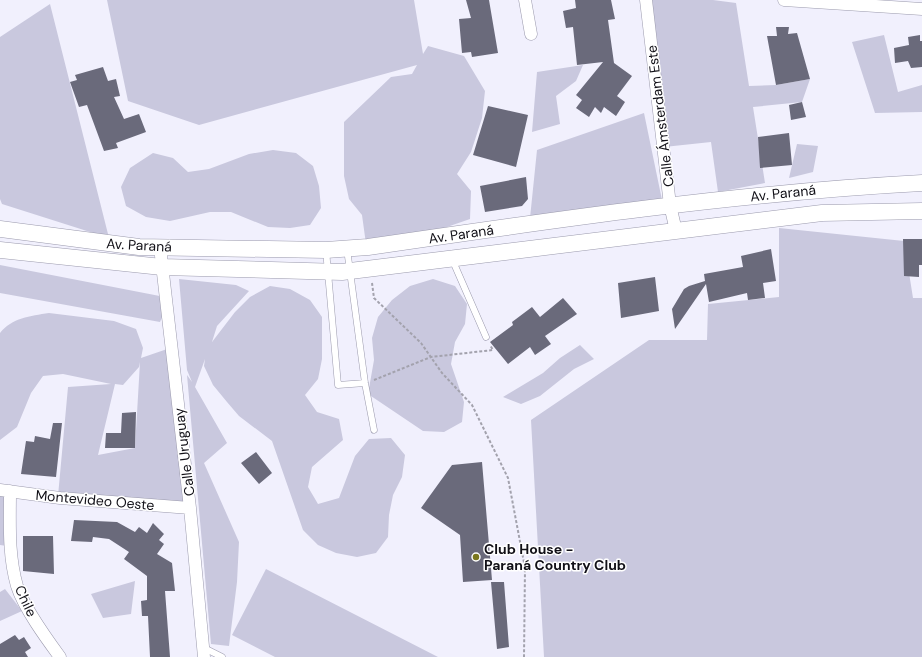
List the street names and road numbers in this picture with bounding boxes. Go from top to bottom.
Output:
street label: Calle Ámsterdam Este [642,44,678,188]
street label: Av. Paraná [749,181,817,205]
street label: Av. Paraná [427,221,495,247]
street label: Av. Paraná [106,234,172,256]
street label: Calle Uruguay [170,407,198,497]
street label: Montevideo Oeste [35,486,155,514]
street label: Chile [11,582,41,620]

